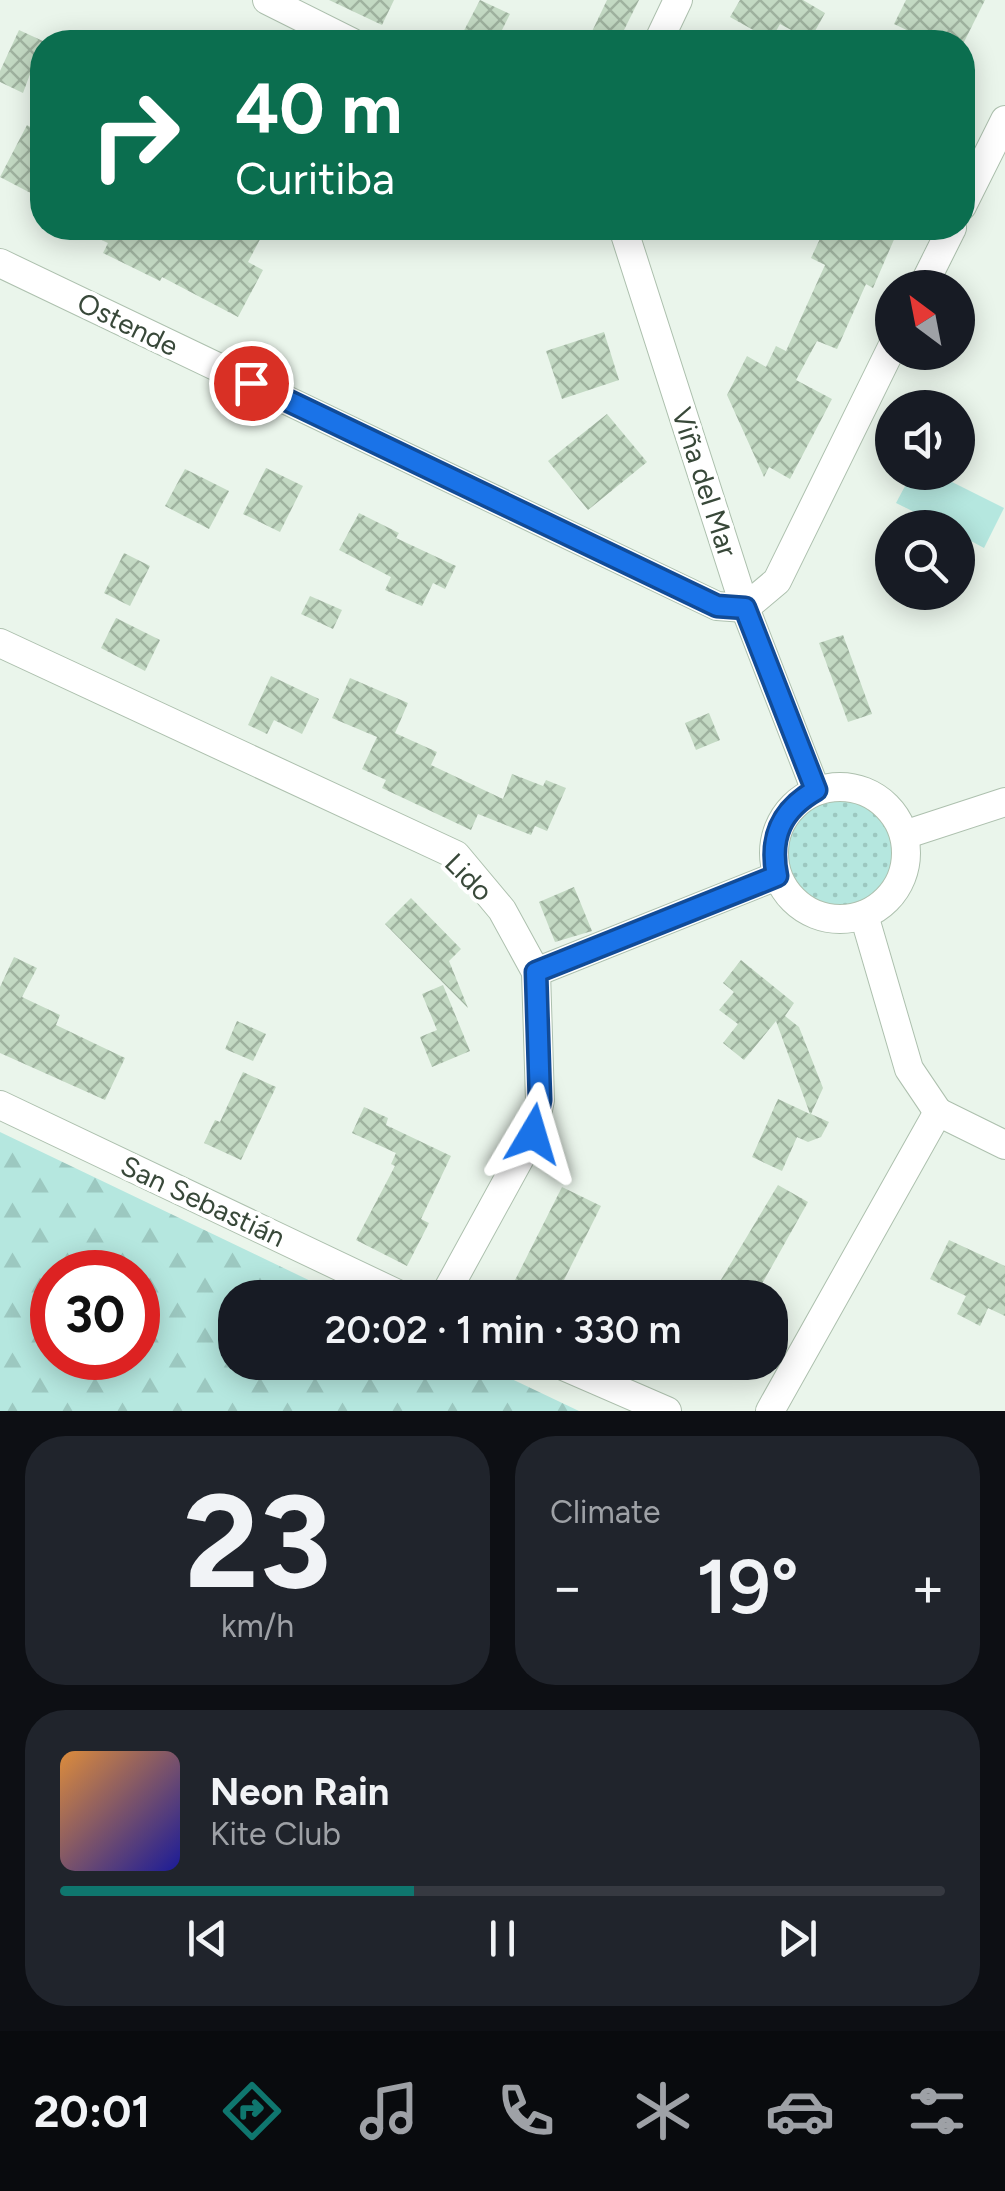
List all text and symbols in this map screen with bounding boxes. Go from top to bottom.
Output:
text: 40 m [235,66,402,151]
icon: right [70,70,200,200]
text: Curitiba [235,151,395,205]
north arrow [875,270,975,370]
map controls [875,270,975,610]
street label: Ostende [72,285,184,363]
pin [209,341,294,426]
icon: arrive [224,356,279,411]
button: sound [875,390,975,490]
street label: Viña del Mar [665,403,745,561]
button: search [875,510,975,610]
street label: Lido [438,846,500,908]
position arrow [481,1082,585,1186]
street label: San Sebastián [116,1148,290,1254]
speed limit sign: 30 [30,1250,160,1380]
text: 20:02 · 1 min · 330 m [325,1307,681,1353]
text: 23 [184,1464,331,1620]
text: Climate [550,1493,661,1531]
text: 19° [696,1542,799,1632]
text: − [550,1554,584,1620]
text: + [911,1554,945,1620]
text: km/h [221,1607,294,1645]
text: Neon Rain [210,1769,389,1815]
text: Kite Club [210,1815,341,1853]
icon: previous [180,1911,235,1966]
icon: pause [475,1911,530,1966]
icon: next [770,1911,825,1966]
icon: directions [217,2076,287,2146]
icon: music [354,2076,424,2146]
icon: phone [491,2076,561,2146]
icon: climate [628,2076,698,2146]
icon: car [765,2076,835,2146]
icon: filters [902,2076,972,2146]
text: 20:01 [33,2084,150,2138]

